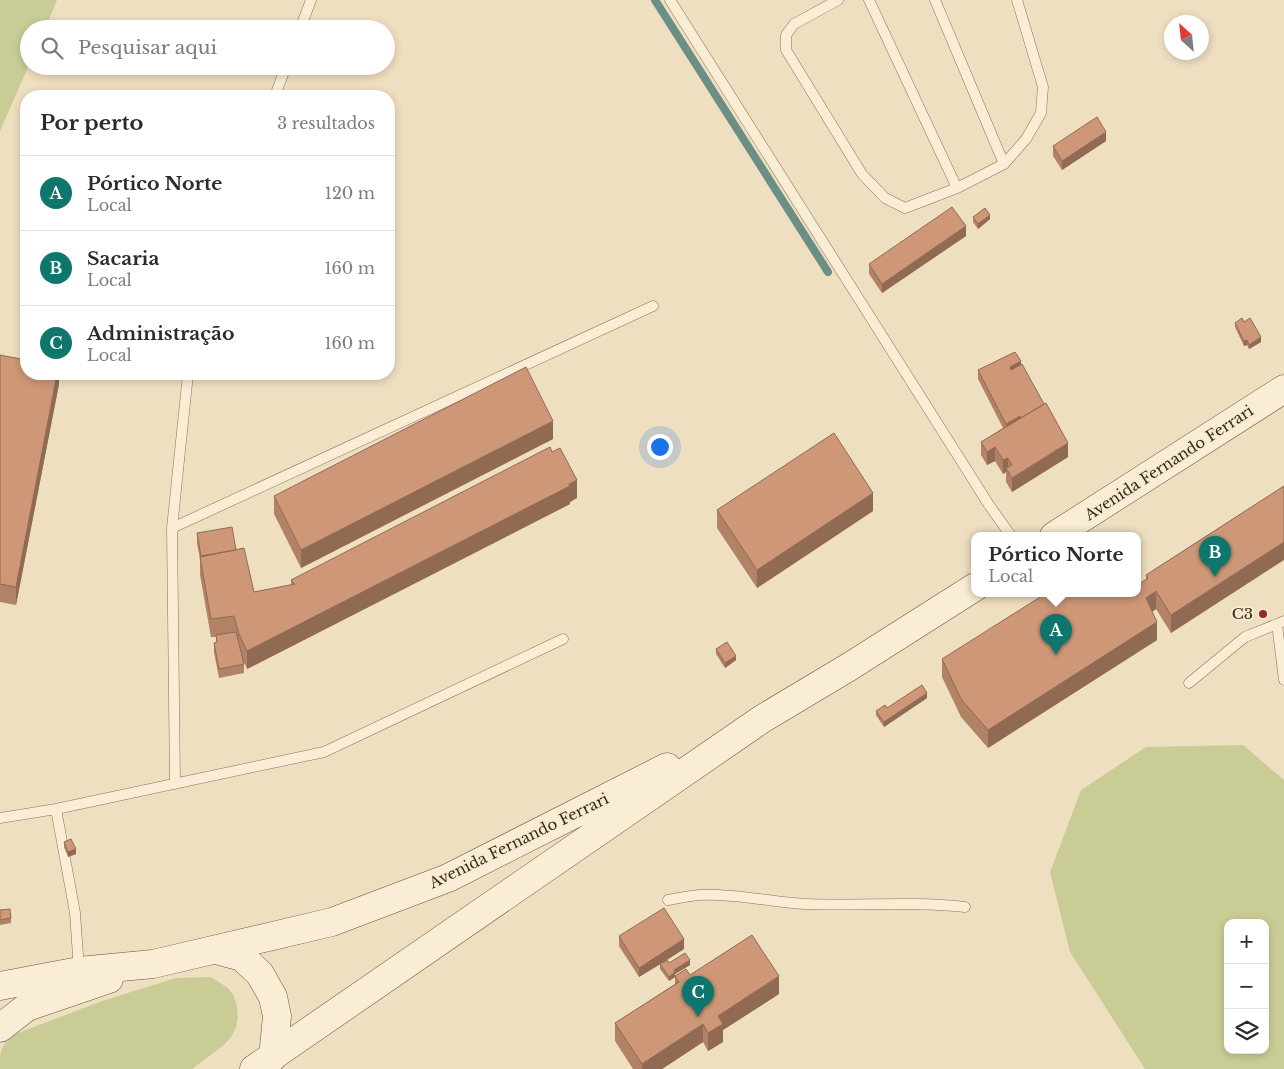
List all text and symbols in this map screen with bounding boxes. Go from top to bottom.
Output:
north arrow [1164,15,1209,60]
search box [20,20,395,75]
icon: search [38,34,66,62]
text: Pesquisar aqui [78,36,217,59]
text: Por perto [40,110,143,136]
text: 3 resultados [277,113,375,133]
text: Pórtico Norte [87,172,222,195]
text: A [50,183,62,203]
text: 120 m [325,183,375,203]
text: Local [87,195,132,215]
text: Sacaria [87,247,159,270]
text: B [50,258,62,278]
text: 160 m [324,258,375,278]
text: Local [87,270,132,290]
text: Administração [87,322,234,345]
text: C [49,333,63,353]
text: 160 m [324,333,375,353]
text: Local [87,345,132,365]
street label: Avenida Fernando Ferrari [1080,401,1257,525]
your location [647,434,673,460]
popup [971,532,1141,597]
pin: B [1199,536,1231,577]
text: Pórtico Norte [988,543,1124,566]
text: Local [988,566,1033,586]
place label: C3 [1232,604,1253,623]
marker: C3 [1257,608,1269,620]
pin: A [1040,614,1072,655]
street label: Avenida Fernando Ferrari [425,789,612,893]
map controls [1224,919,1269,1054]
button: + [1224,919,1269,964]
button: − [1224,964,1269,1009]
pin: C [682,976,714,1017]
button: layers [1224,1009,1269,1054]

